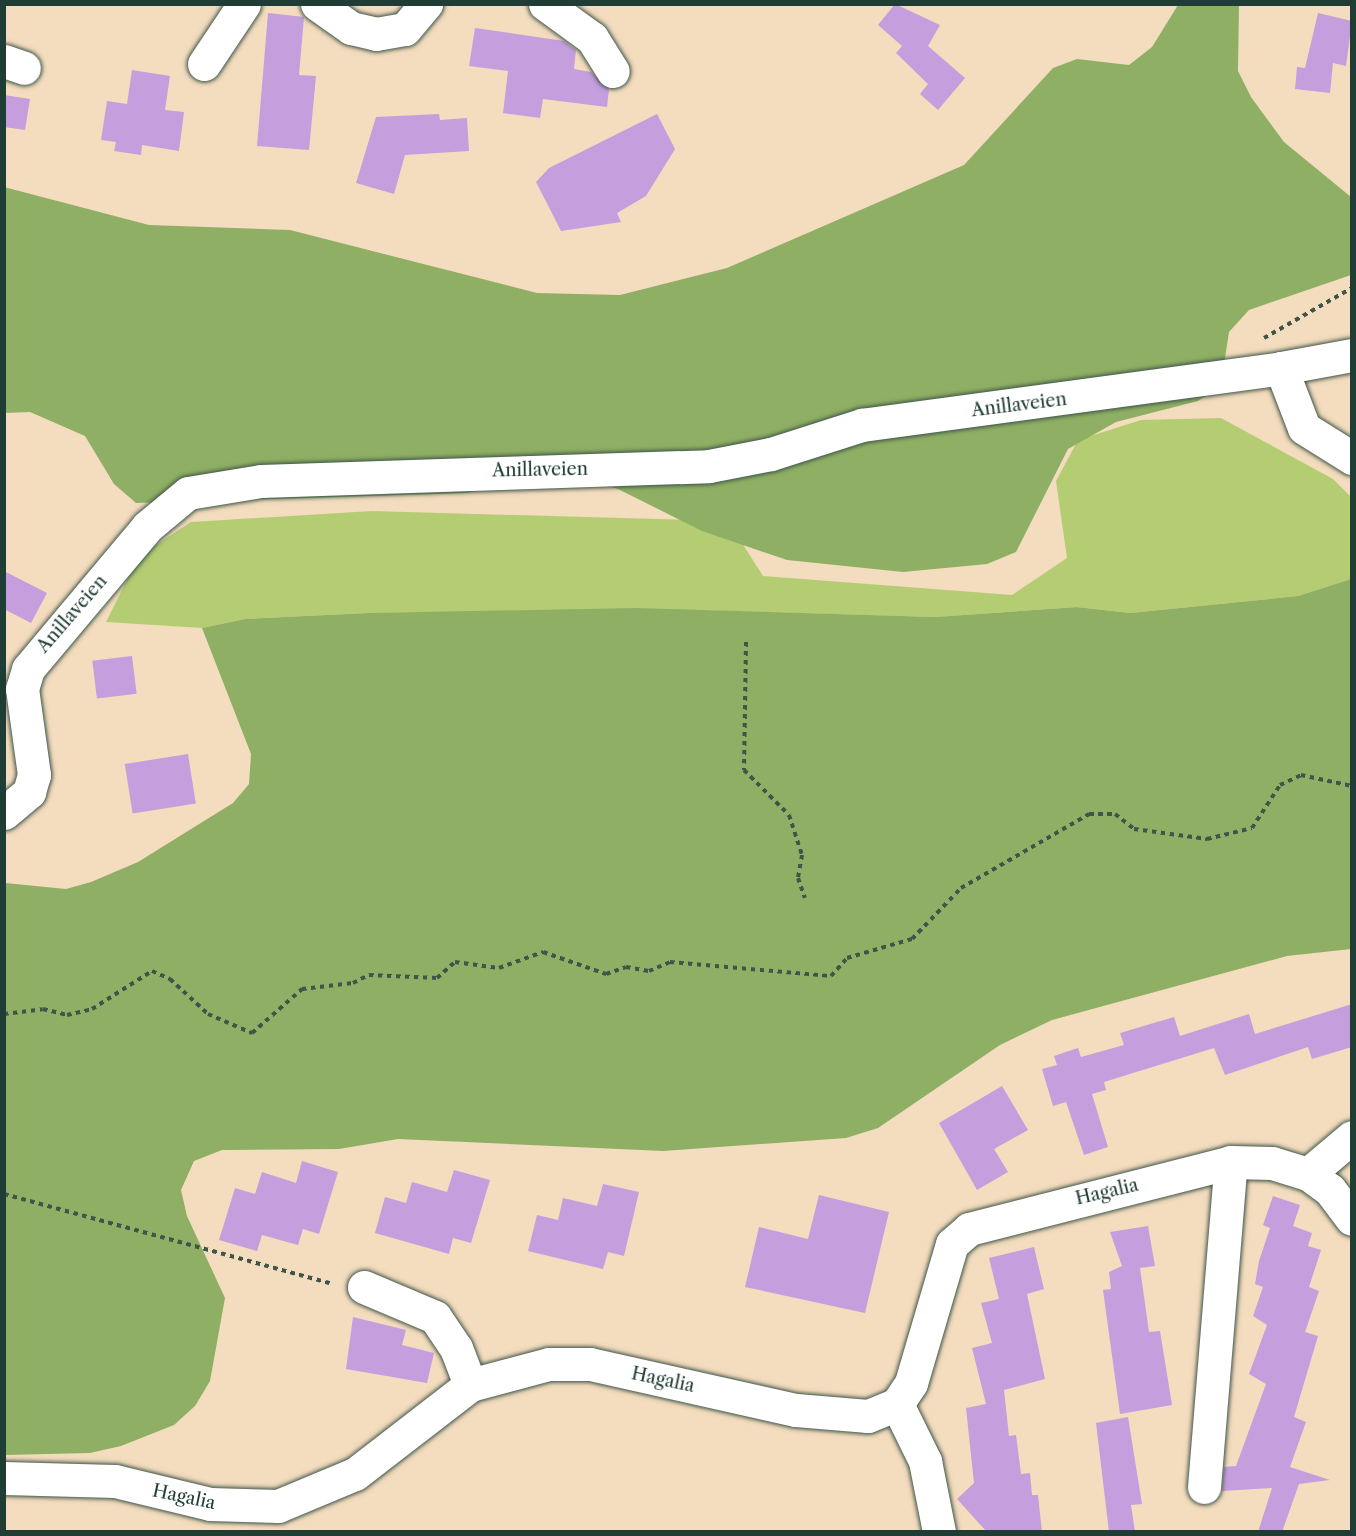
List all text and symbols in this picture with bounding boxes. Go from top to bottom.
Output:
street label: Anillaveien [970,388,1068,422]
street label: Anillaveien [492,458,588,482]
street label: Anillaveien [32,571,112,657]
street label: Hagalia [1073,1174,1141,1210]
street label: Hagalia [629,1363,697,1397]
street label: Hagalia [150,1480,218,1514]

